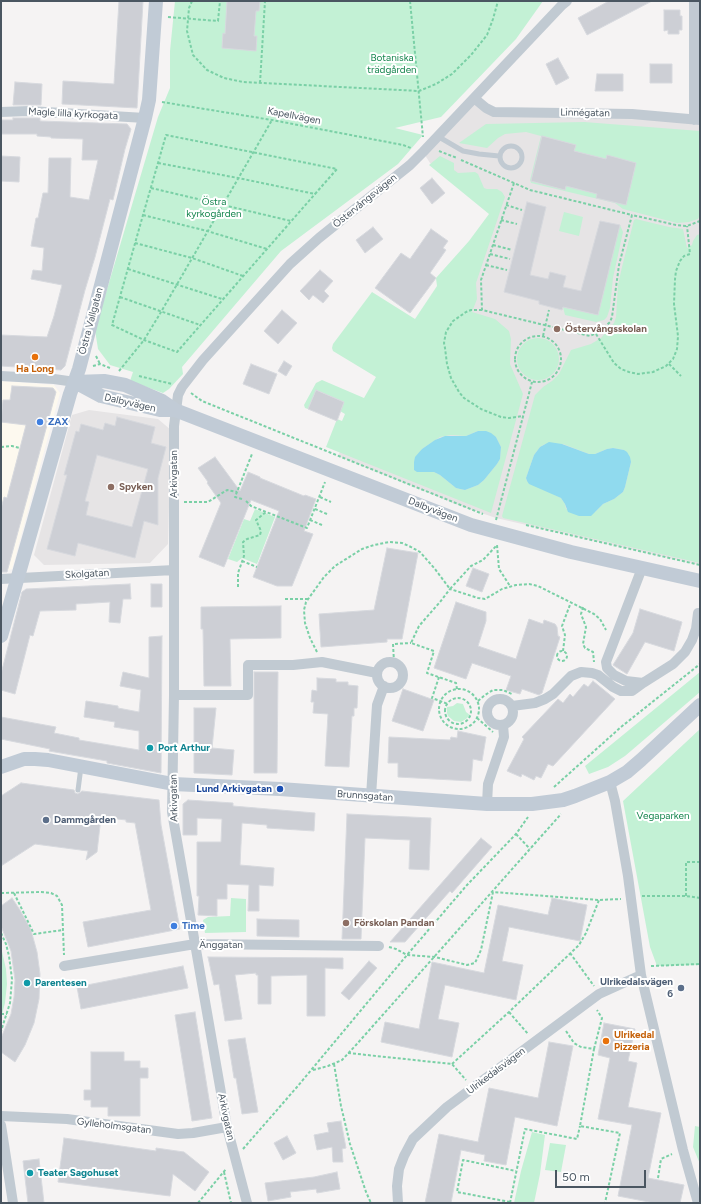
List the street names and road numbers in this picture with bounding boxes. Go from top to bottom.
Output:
street label: Kapellvägen [266,105,322,127]
street label: Magle lilla kyrkogata [28,106,118,122]
street label: Linnégatan [560,107,610,119]
street label: Östervångsvägen [331,172,399,230]
street label: Östra Vallgatan [76,286,106,356]
street label: Dalbyvägen [103,391,157,415]
street label: Arkivgatan [168,450,180,498]
street label: Dalbyvägen [406,495,460,525]
street label: Skolgatan [65,567,109,581]
street label: Arkivgatan [168,774,180,822]
street label: Brunnsgatan [337,788,393,804]
street label: Änggatan [199,939,243,951]
street label: Ulrikedalsvägen [464,1045,528,1097]
street label: Arkivgatan [215,1092,237,1142]
street label: Gylleholmsgatan [76,1115,152,1137]

